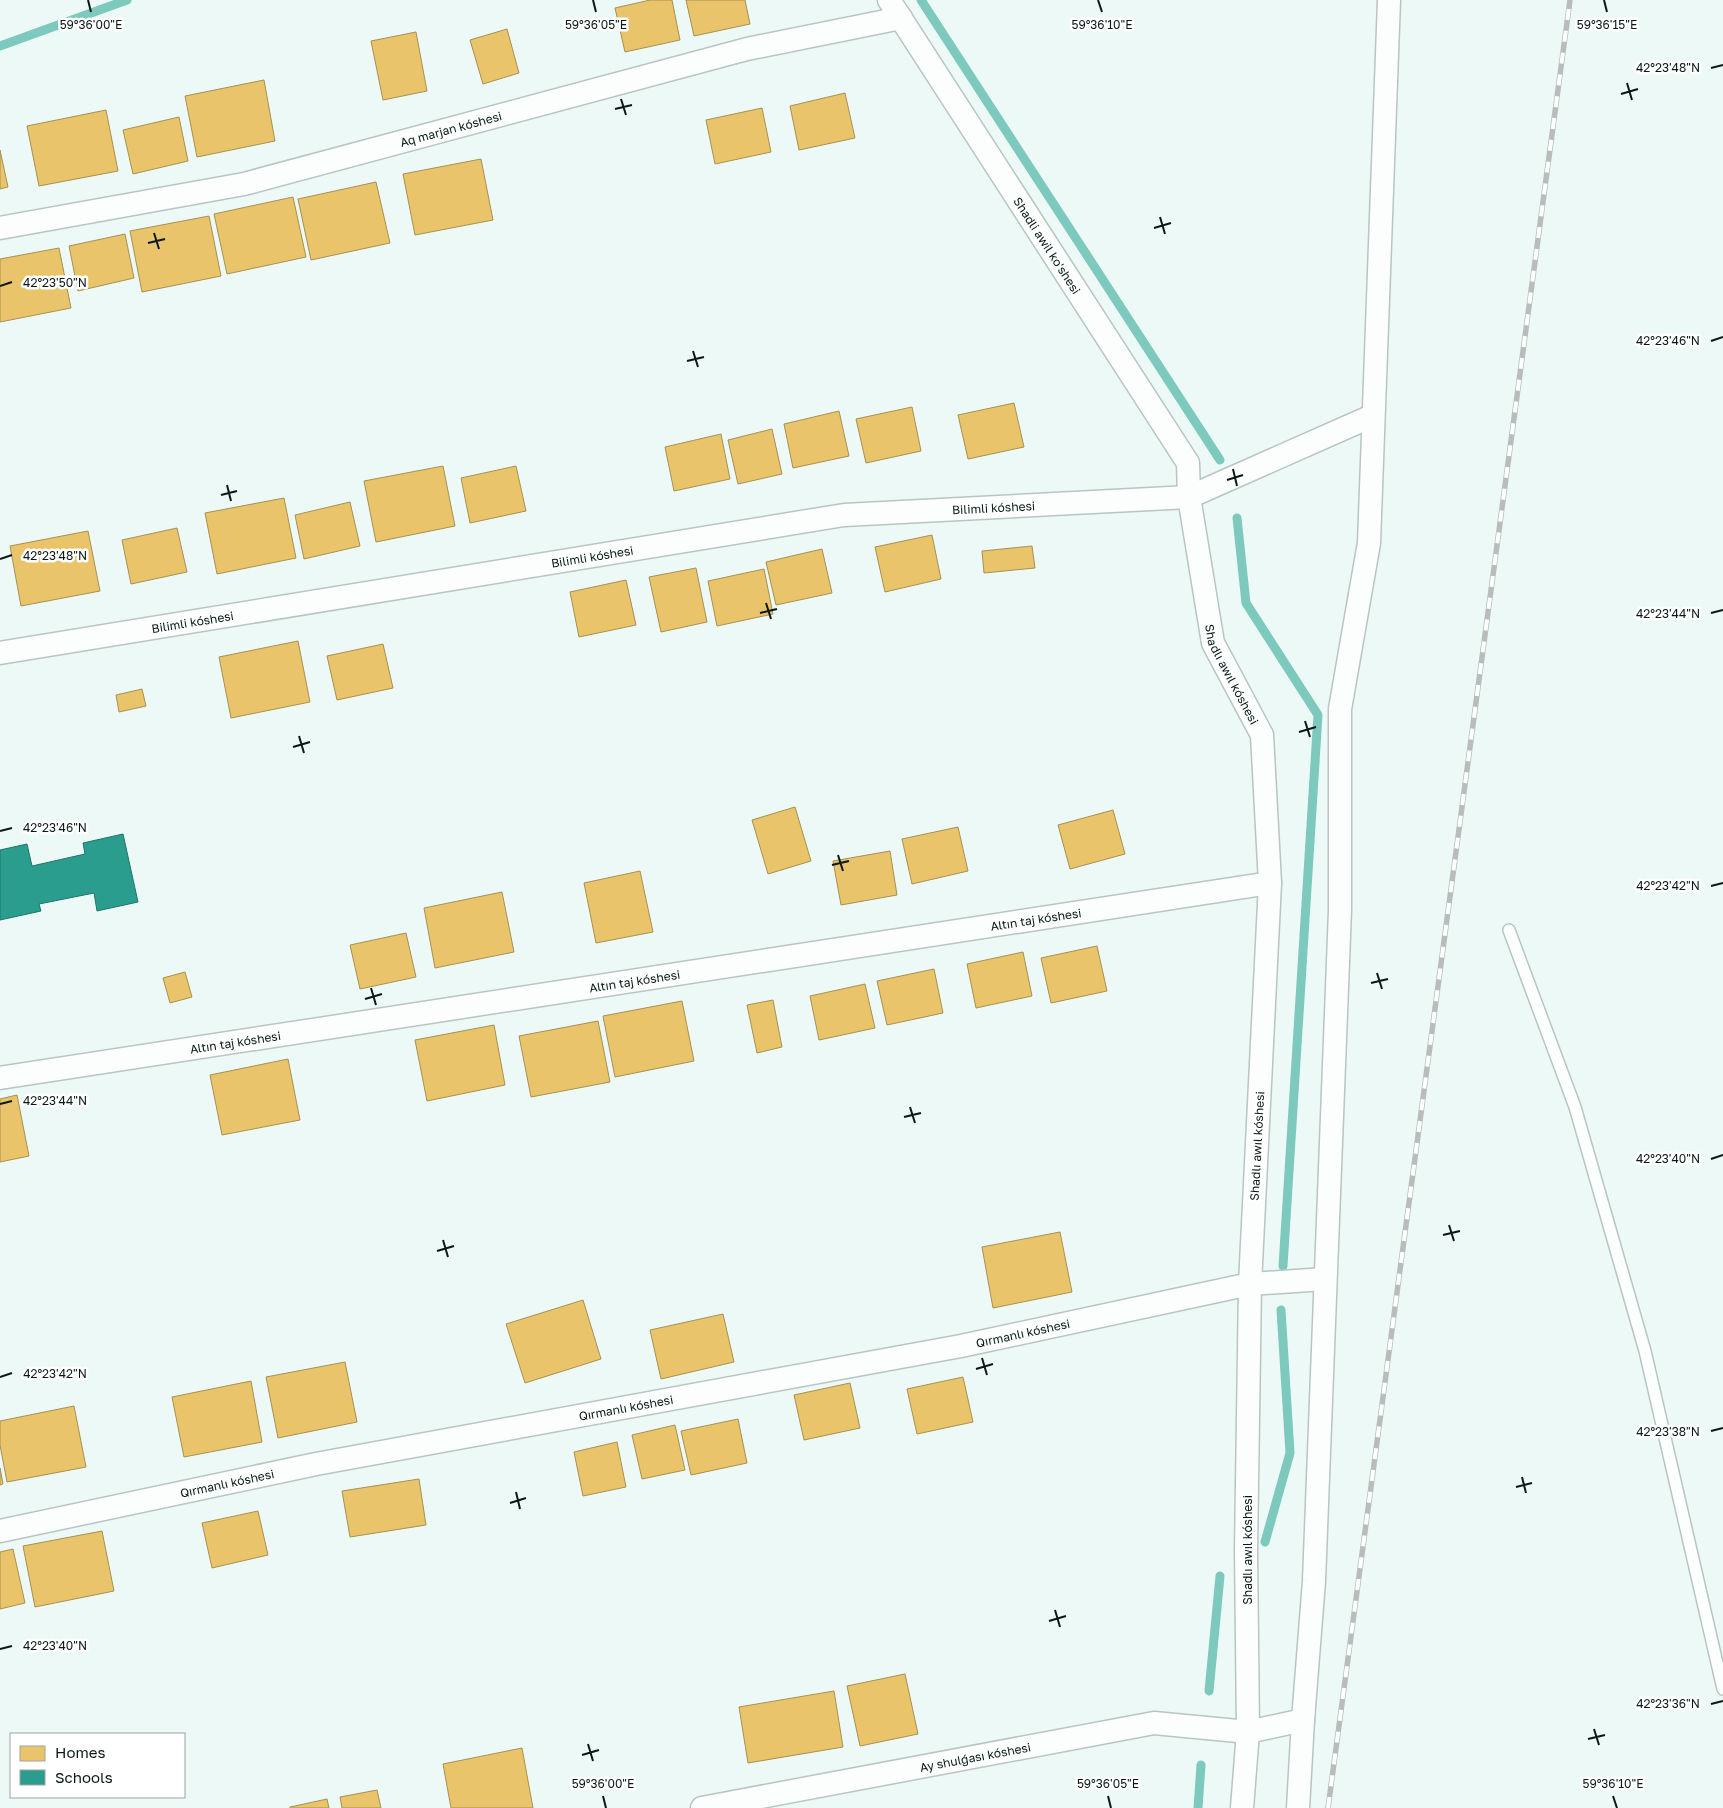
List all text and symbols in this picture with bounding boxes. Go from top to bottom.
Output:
text: 59°36'00"E [60,17,122,32]
text: 59°36'05"E [565,17,627,32]
text: 59°36'10"E [1071,17,1133,32]
text: 59°36'15"E [1577,17,1637,32]
text: 42°23'48"N [1636,60,1700,75]
street label: Aq marjan kóshesi [398,108,503,149]
street label: Shadli awil ko'shesi [1011,194,1084,297]
text: 42°23'50"N [23,275,87,290]
text: 42°23'46"N [1636,333,1700,348]
street label: Bilimli kóshesi [952,498,1035,517]
street label: Bilimli kóshesi [550,542,634,570]
text: 42°23'48"N [23,548,87,563]
text: 42°23'44"N [1636,606,1700,621]
street label: Bilimli kóshesi [150,607,235,636]
street label: Shadlı awıl kóshesi [1203,623,1262,727]
text: 42°23'46"N [23,820,87,835]
text: 42°23'42"N [1636,878,1700,893]
street label: Altın taj kóshesi [989,905,1082,933]
street label: Altın taj kóshesi [588,966,681,995]
street label: Altın taj kóshesi [189,1028,282,1056]
street label: Shadlı awıl kóshesi [1247,1091,1267,1201]
text: 42°23'44"N [23,1093,87,1108]
text: 42°23'40"N [1636,1151,1700,1166]
street label: Qırmanlı kóshesi [974,1315,1071,1350]
text: 42°23'42"N [23,1366,87,1381]
street label: Qırmanlı kóshesi [577,1391,674,1423]
text: 42°23'38"N [1636,1424,1700,1439]
street label: Qırmanlı kóshesi [179,1466,275,1500]
street label: Shadlı awıl kóshesi [1240,1495,1255,1605]
text: 42°23'40"N [23,1638,87,1653]
text: 42°23'36"N [1636,1696,1700,1711]
legend [10,1733,185,1798]
street label: Ay shulǵası kóshesi [918,1739,1032,1774]
text: Homes [55,1743,105,1761]
text: Schools [55,1768,113,1786]
text: 59°36'00"E [572,1776,634,1791]
text: 59°36'05"E [1077,1776,1139,1791]
text: 59°36'10"E [1582,1776,1644,1791]

